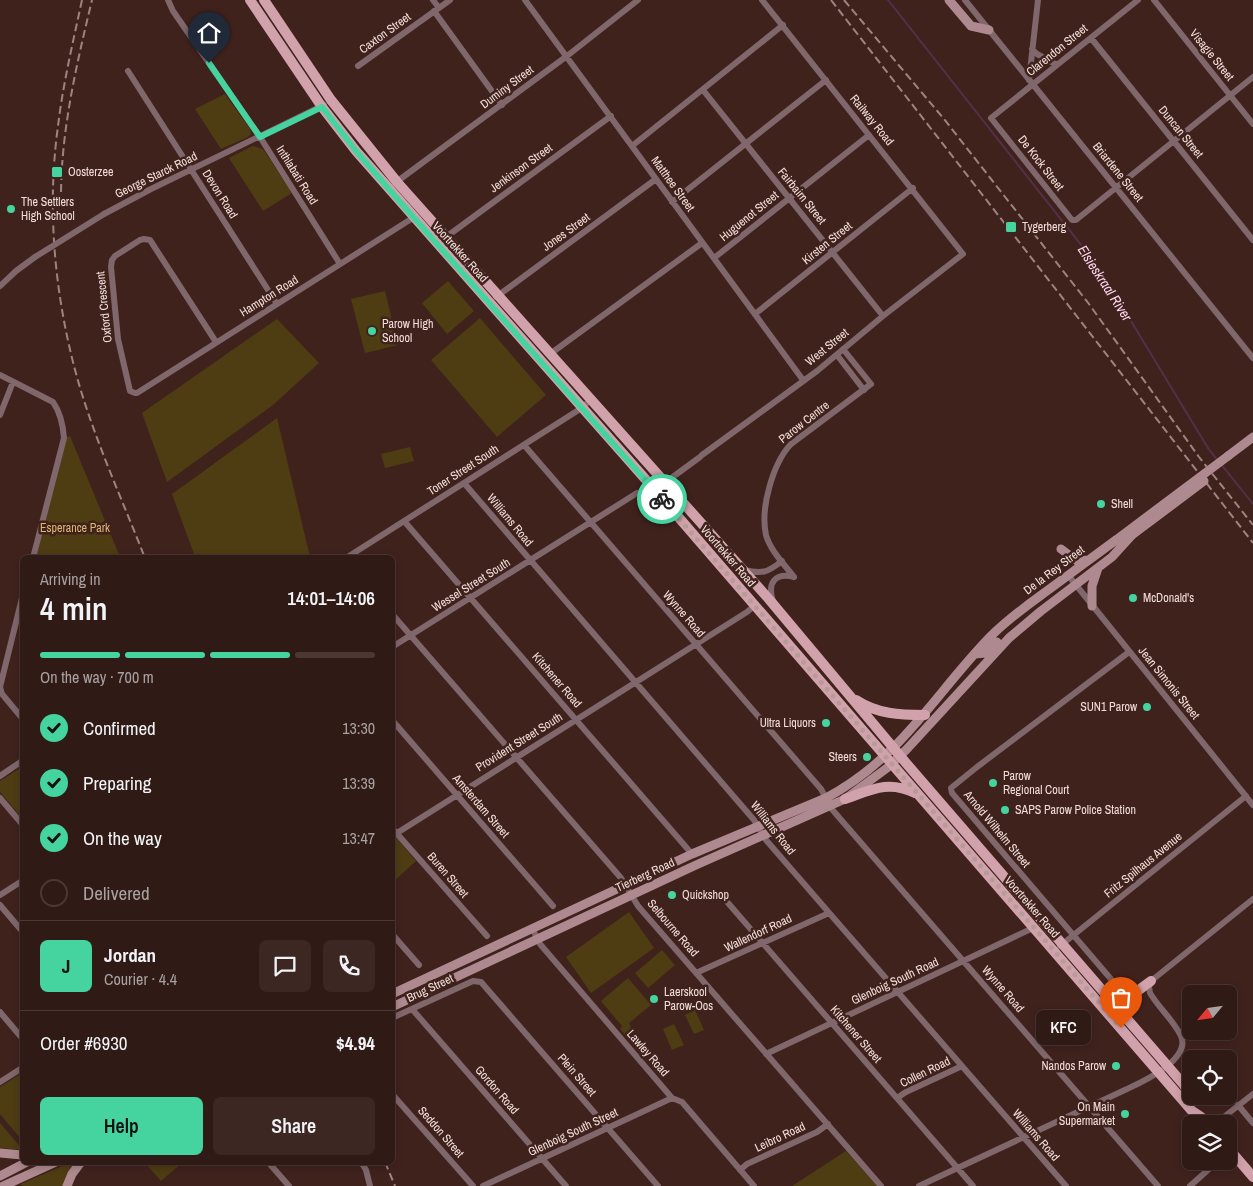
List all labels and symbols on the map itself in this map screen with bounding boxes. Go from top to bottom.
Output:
street label: Caxton Street [356,9,414,57]
pin [188,12,230,63]
street label: Clarendon Street [1023,20,1091,80]
street label: Visagie Street [1186,26,1238,84]
street label: Duminy Street [477,62,537,112]
street label: Railway Road [847,91,897,149]
street label: Duncan Street [1155,103,1207,162]
street label: De Kock Street [1014,132,1068,194]
street label: Briardene Street [1089,139,1147,205]
street label: Jenkinson Street [486,140,556,196]
street label: Inthlabati Road [273,142,321,208]
street label: George Starck Road [112,148,200,202]
street label: Matthee Street [648,153,699,215]
place label: Oosterzee [68,164,113,180]
street label: Fairbairn Street [774,164,830,228]
marker: Oosterzee [50,165,64,179]
street label: Devon Road [199,167,241,221]
street label: Huguenot Street [716,187,782,245]
place label: The Settlers High School [21,194,75,224]
marker: The Settlers High School [5,203,17,215]
street label: Jones Street [539,209,593,255]
street label: Voortrekker Road [428,218,492,286]
street label: Kirsten Street [799,218,856,268]
place label: Tygerberg [1022,219,1067,235]
marker: Tygerberg [1004,220,1018,234]
water label: Elsieskraal River [1074,242,1137,325]
street label: Oxford Crescent [92,270,116,343]
street label: Hampton Road [237,272,301,320]
place label: Parow High School [382,316,433,346]
street label: West Street [802,324,852,369]
marker: Parow High School [366,325,378,337]
street label: Parow Centre [775,397,833,447]
street label: Toner Street South [424,441,502,499]
courier [637,474,687,524]
street label: Williams Road [483,490,537,550]
place label: Shell [1111,496,1133,512]
marker: Shell [1095,498,1107,510]
park label: Esperance Park [40,520,110,536]
street label: Voortrekker Road [697,522,759,590]
street label: De la Rey Street [1020,542,1088,598]
street label: Wessel Street South [429,554,513,616]
street label: Wynne Road [659,587,709,641]
place label: McDonald's [1143,590,1194,606]
marker: McDonald's [1127,592,1139,604]
street label: Jean Simonis Street [1135,643,1203,723]
street label: Kitchener Road [529,649,585,711]
place label: SUN1 Parow [1080,699,1138,715]
marker: SUN1 Parow [1141,701,1153,713]
street label: Provident Street South [473,709,565,775]
place label: Ultra Liquors [760,715,816,731]
marker: Ultra Liquors [820,717,832,729]
place label: Steers [829,749,857,765]
marker: Steers [861,751,873,763]
place label: Parow Regional Court [1003,768,1069,798]
street label: Amsterdam Street [448,770,513,841]
marker: Parow Regional Court [987,777,999,789]
street label: Arnold Wilhelm Street [959,786,1034,871]
street label: Williams Road [747,798,799,858]
place label: SAPS Parow Police Station [1015,802,1136,818]
marker: SAPS Parow Police Station [999,804,1011,816]
street label: Fritz Spilhaus Avenue [1101,829,1185,901]
street label: Buren Street [424,849,472,901]
street label: Tierberg Road [613,854,677,896]
street label: Voortrekker Road [1001,873,1063,941]
place label: Quickshop [682,887,729,903]
marker: Quickshop [666,889,678,901]
street label: Selbourne Road [644,896,702,960]
street label: Wallendorf Road [722,910,794,956]
street label: Glenboig South Road [849,954,941,1008]
street label: Wynne Road [978,962,1028,1016]
street label: Brug Street [404,970,456,1006]
pin [1100,977,1142,1028]
place label: Laerskool Parow-Oos [664,984,713,1014]
north arrow [1182,985,1238,1040]
marker: Laerskool Parow-Oos [648,993,660,1005]
street label: Kitchener Street [827,1002,886,1066]
callout: KFC [1036,1010,1091,1046]
street label: Lawley Road [623,1026,673,1080]
street label: Plein Street [554,1050,600,1100]
street label: Collen Road [897,1053,953,1091]
place label: Nandos Parow [1041,1058,1107,1074]
marker: Nandos Parow [1110,1060,1122,1072]
street label: Gordon Road [472,1062,522,1118]
place label: On Main Supermarket [1059,1099,1115,1129]
street label: Seddon Street [414,1103,468,1161]
street label: Glenboig South Street [525,1104,621,1160]
street label: Williams Road [1009,1106,1063,1164]
marker: On Main Supermarket [1119,1108,1131,1120]
street label: Leibro Road [752,1118,808,1156]

